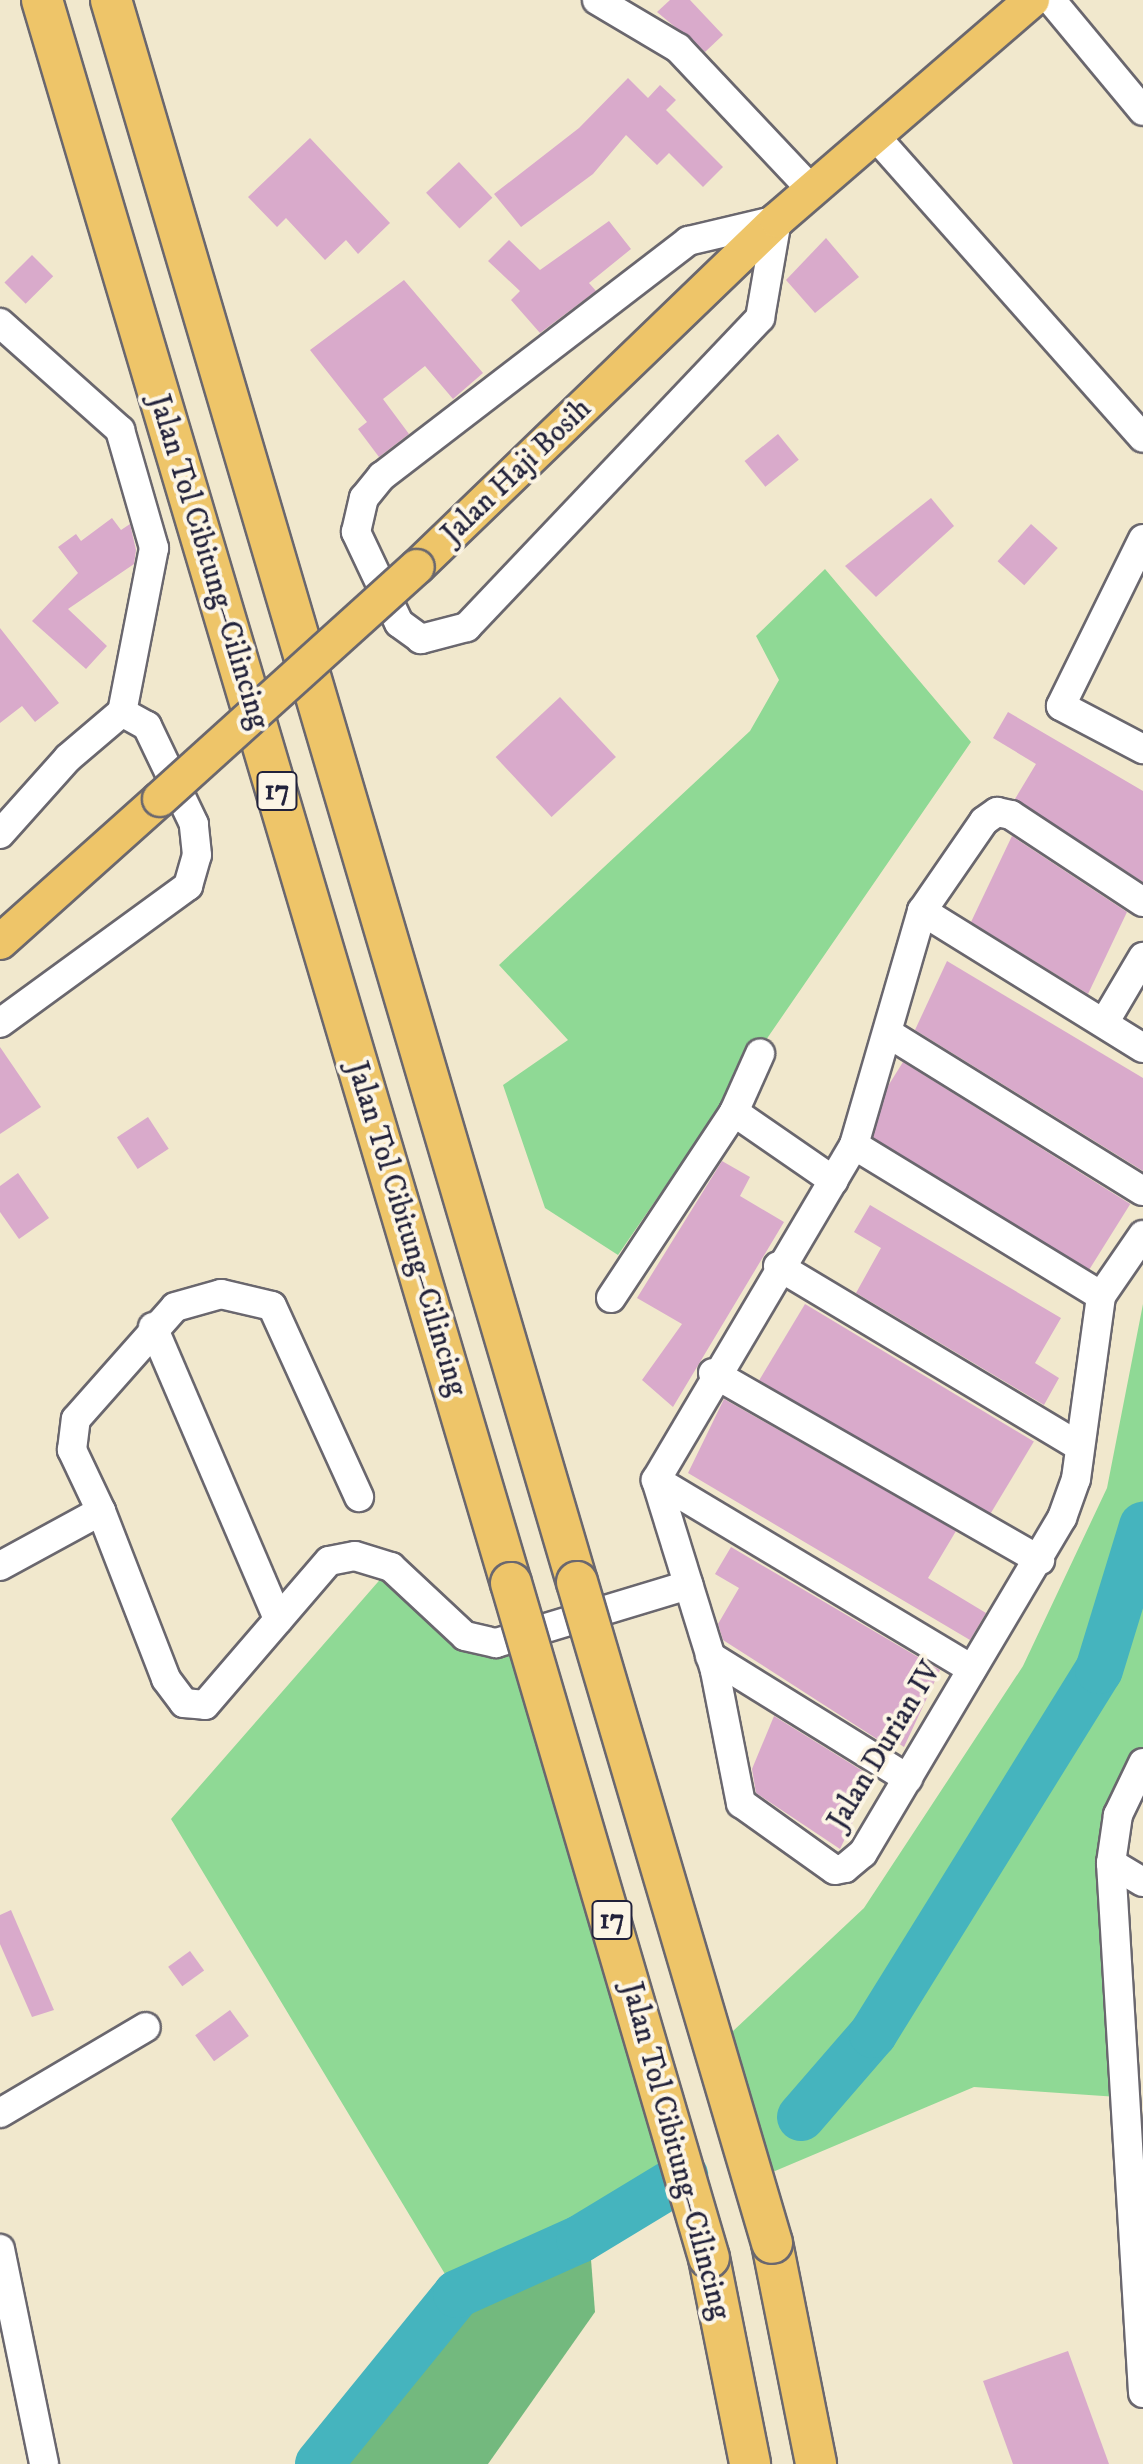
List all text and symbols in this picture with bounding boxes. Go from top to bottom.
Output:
street label: Jalan Tol Cibitung–Cilincing [140,391,276,733]
street label: Jalan Haji Bosih [435,392,599,552]
road number: 17 [255,767,299,815]
street label: Jalan Tol Cibitung–Cilincing [338,1058,474,1400]
street label: Jalan Durian IV [821,1655,949,1837]
road number: 17 [590,1896,634,1944]
street label: Jalan Tol Cibitung–Cilincing [613,1978,737,2324]

